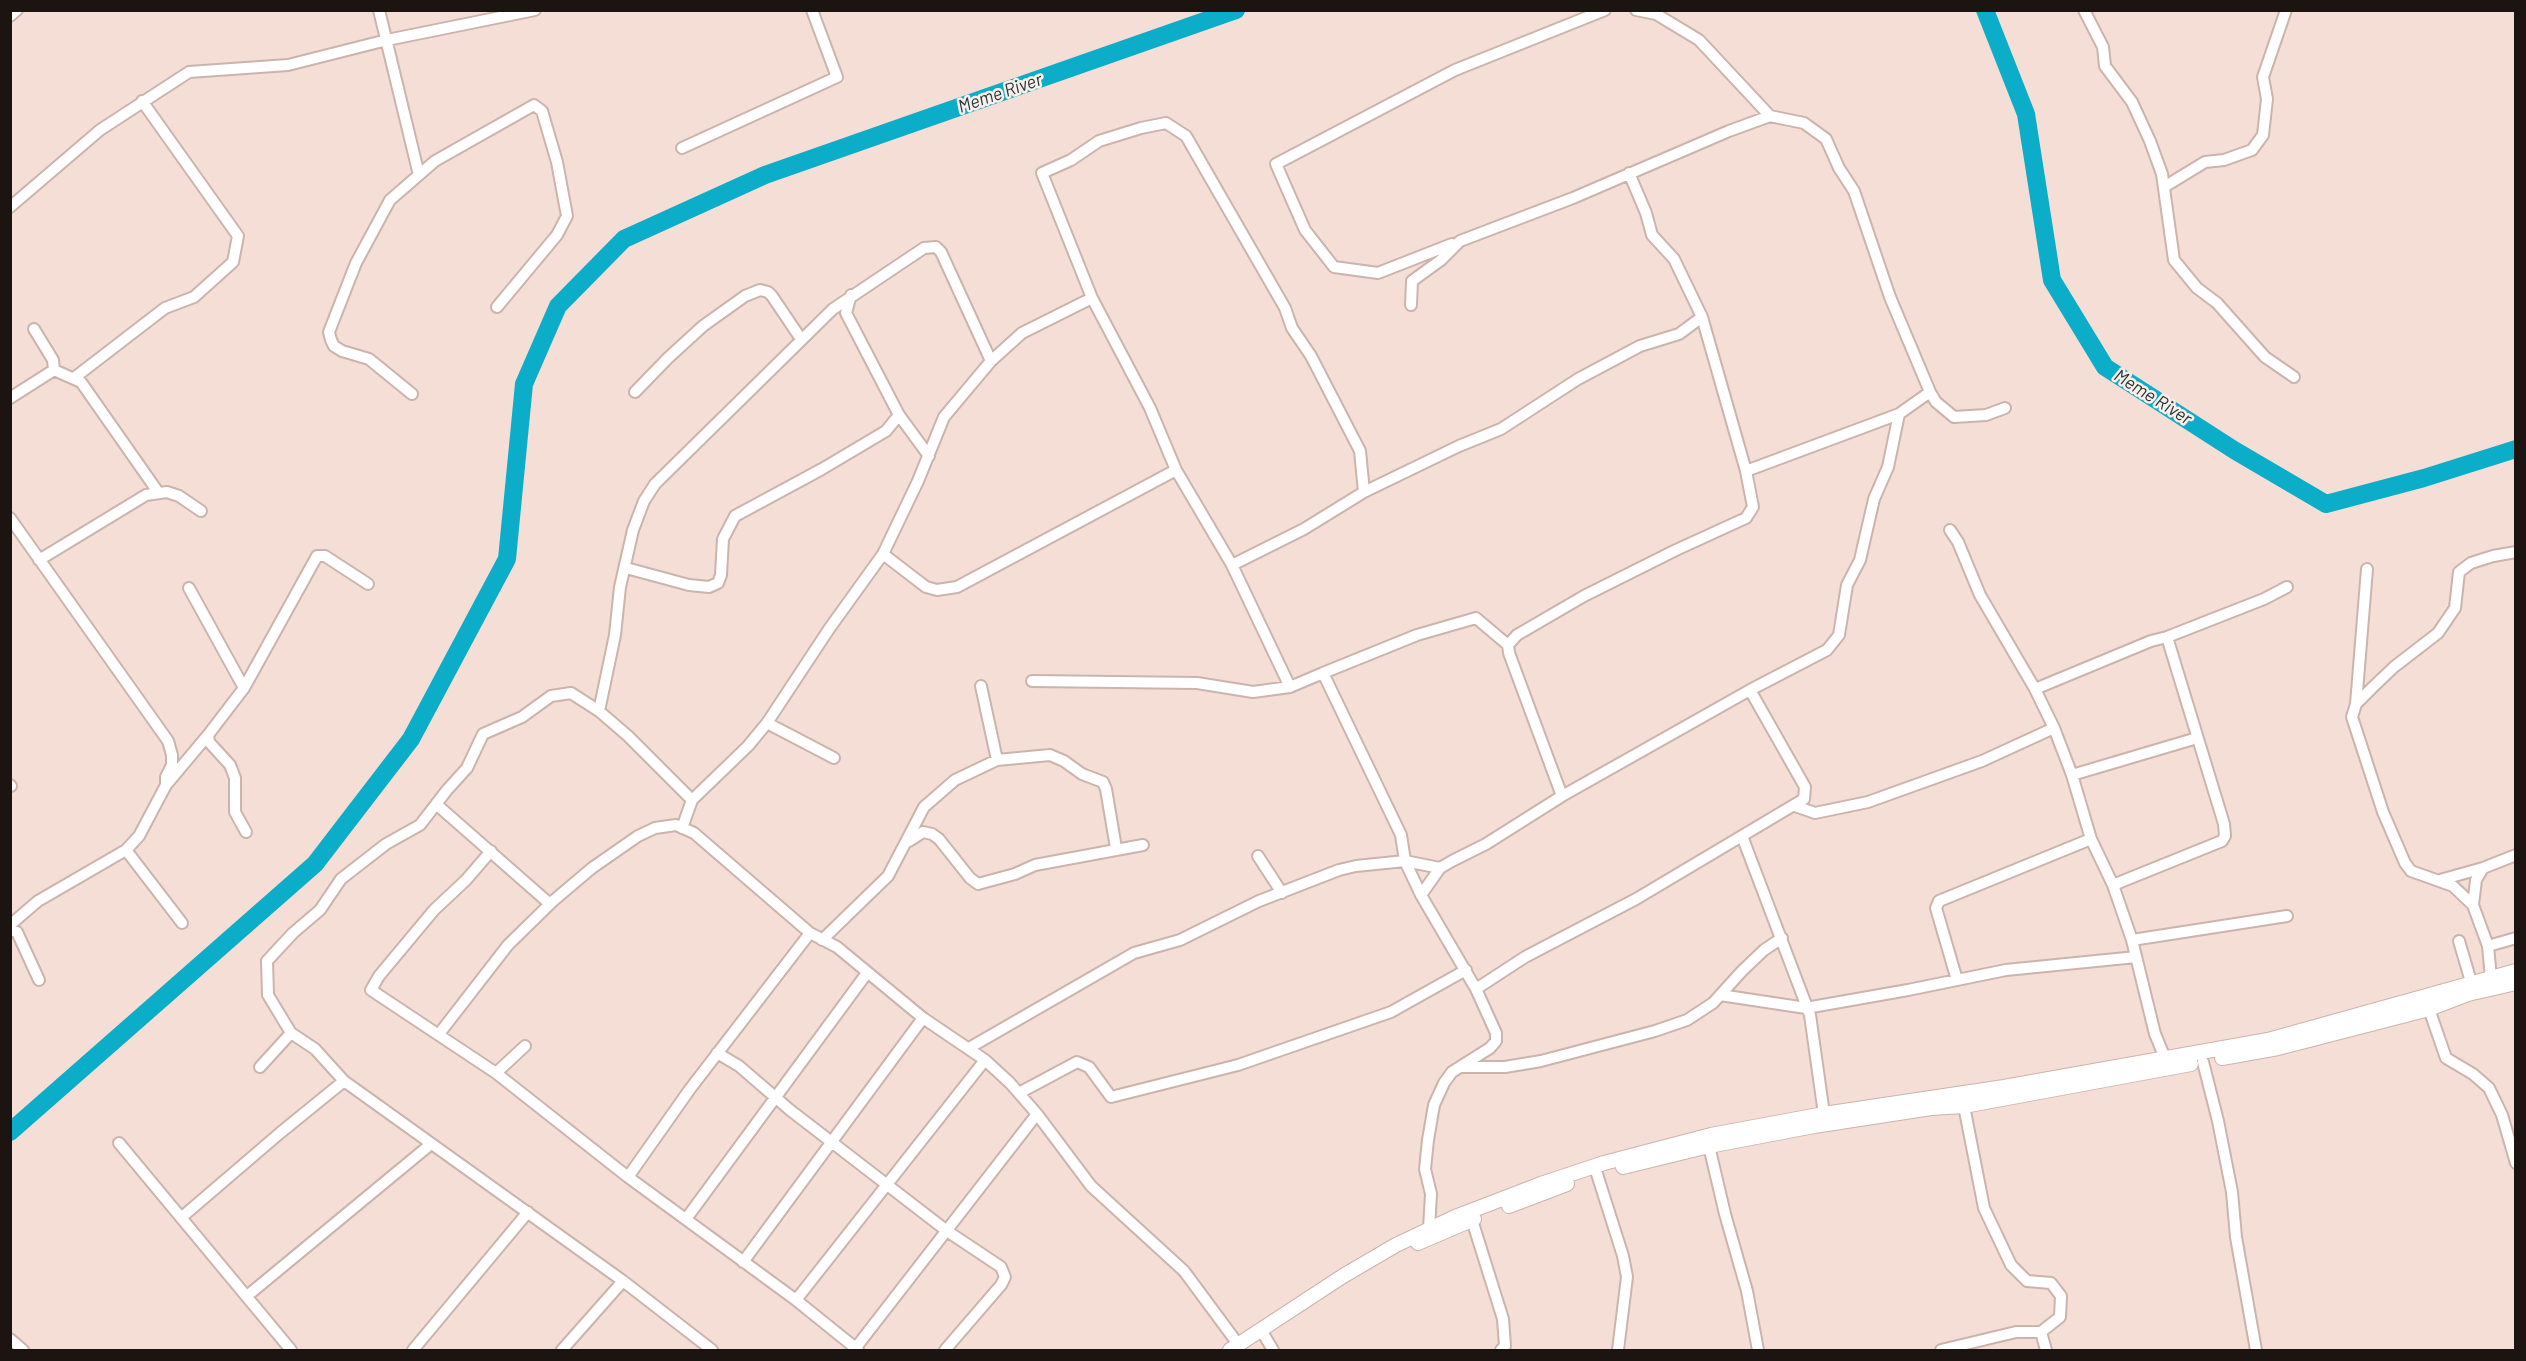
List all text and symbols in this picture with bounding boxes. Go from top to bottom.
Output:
water label: Meme River [955,69,1045,117]
water label: Meme River [2110,365,2196,429]

